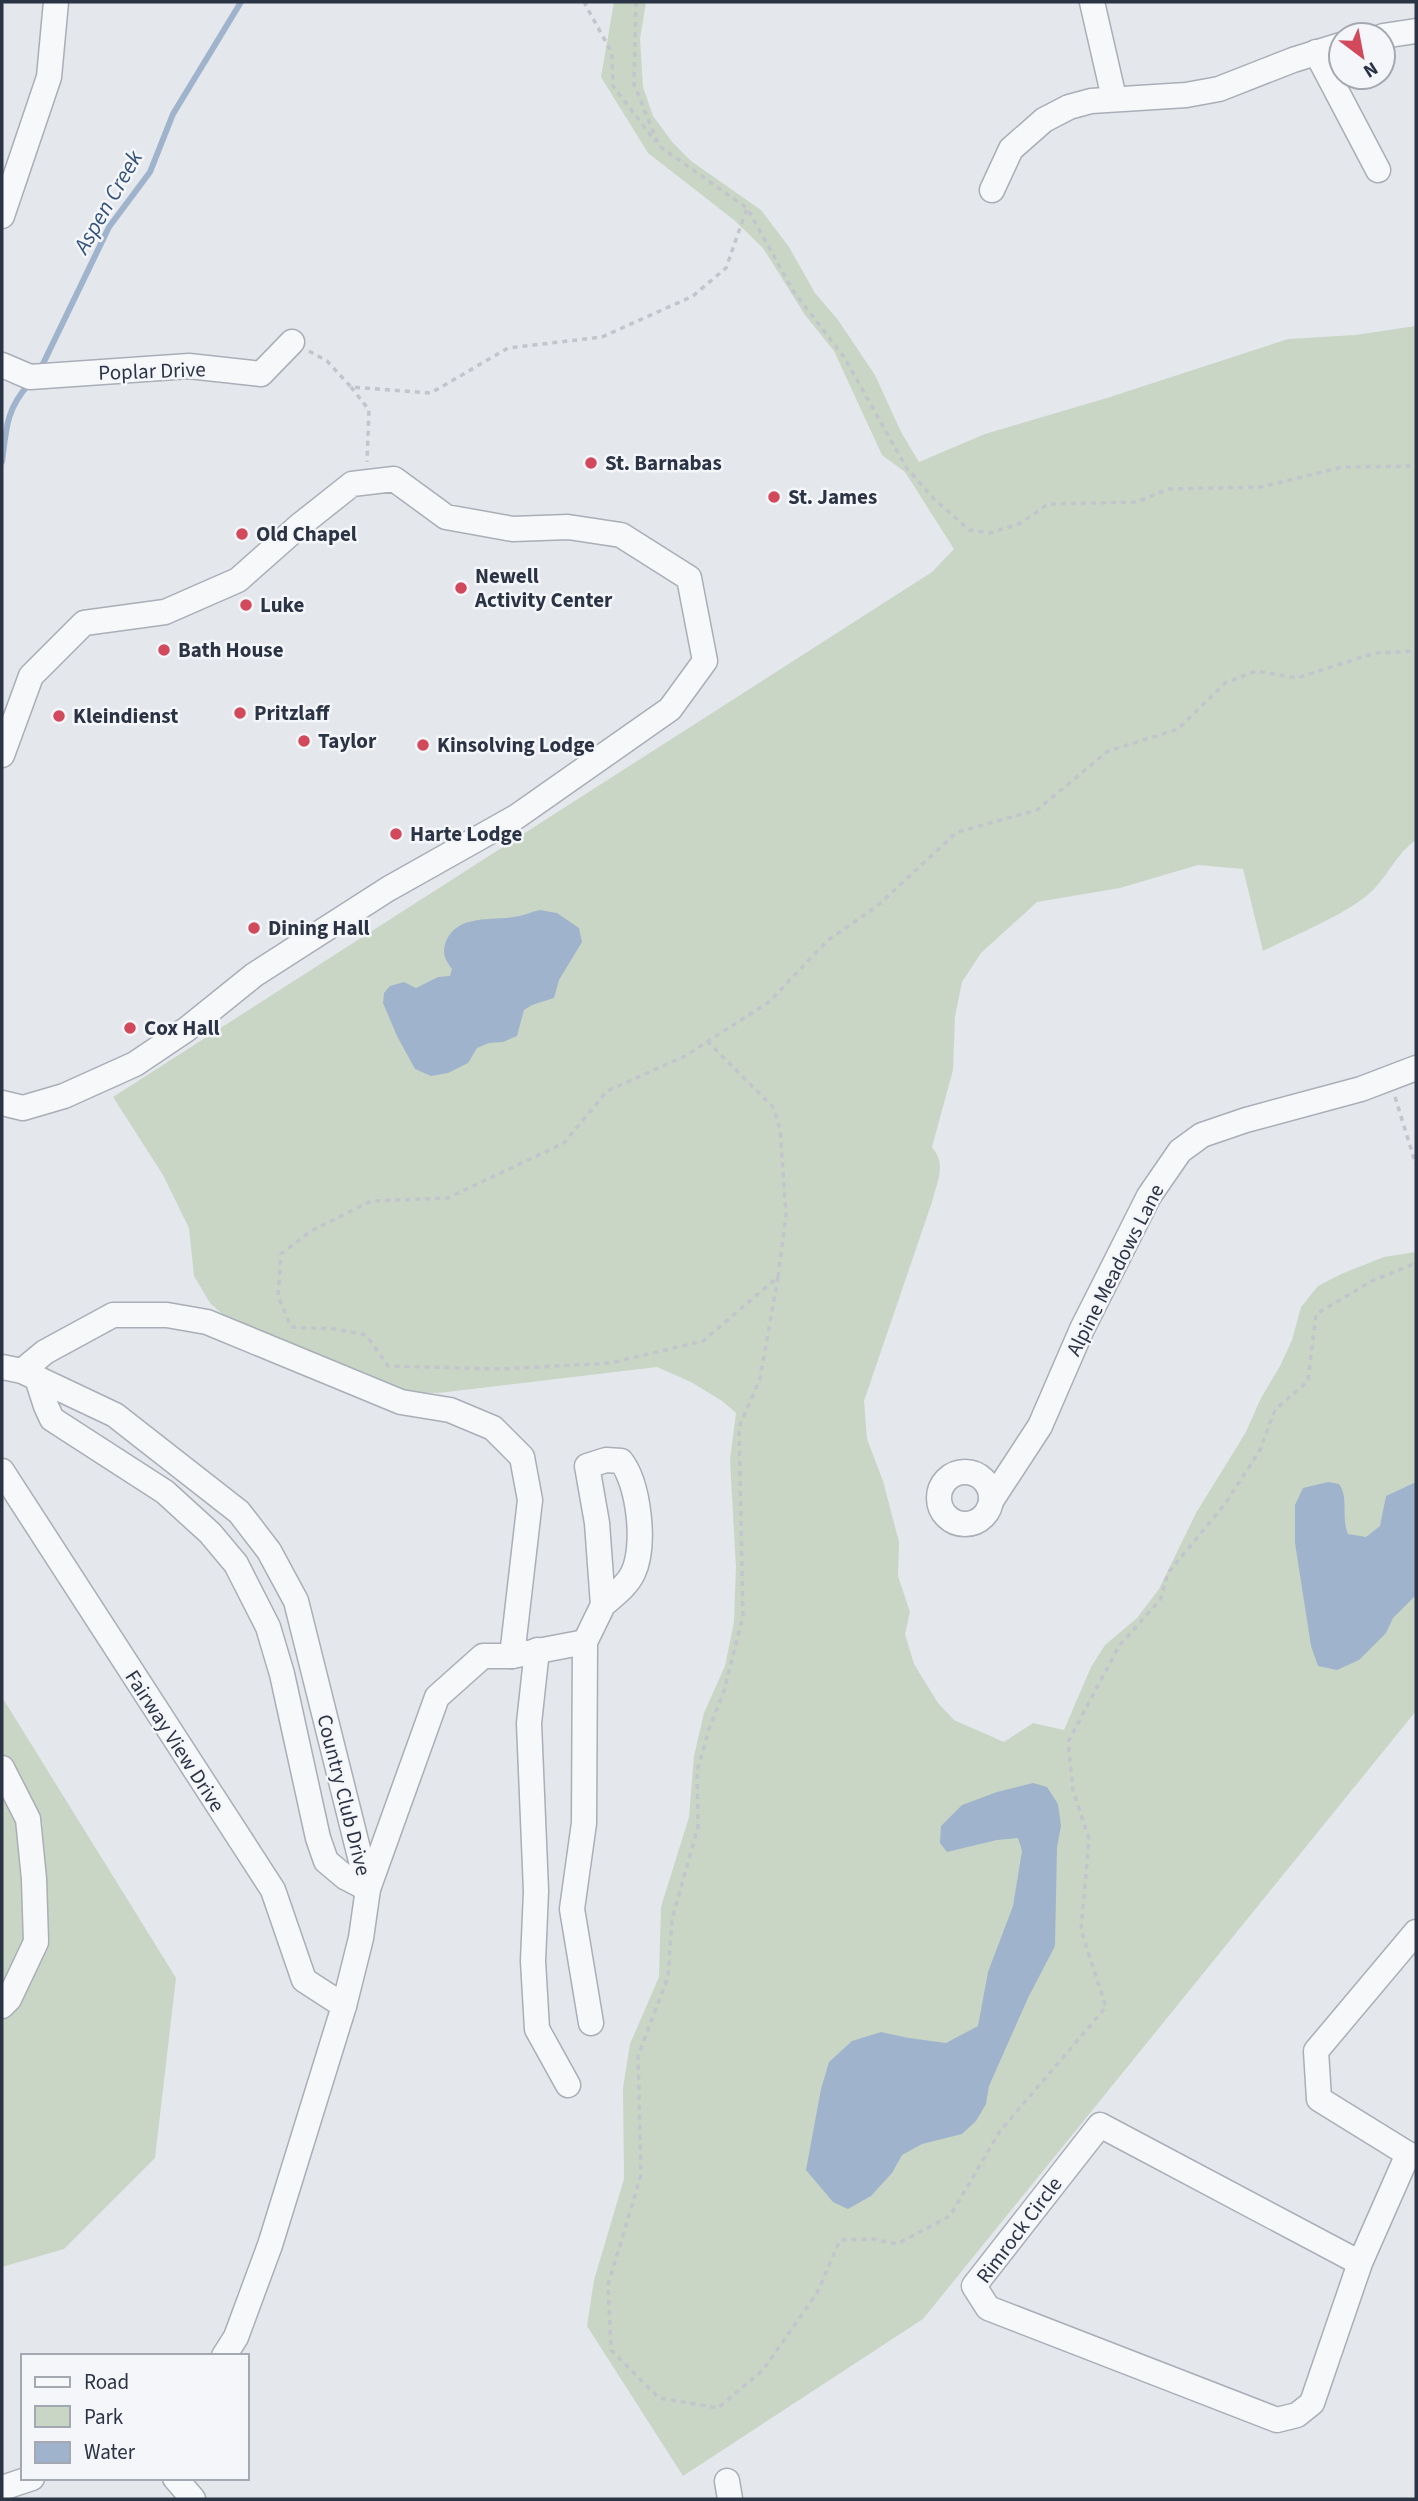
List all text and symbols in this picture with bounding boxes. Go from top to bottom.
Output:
north arrow [1327,21,1397,91]
text: N [1358,54,1383,84]
water label: Aspen Creek [64,143,151,261]
street label: Poplar Drive [98,354,206,388]
place label: St. Barnabas [605,448,722,478]
marker: St. Barnabas [583,455,599,471]
place label: St. James [788,482,877,512]
marker: St. James [766,489,782,505]
place label: Old Chapel [256,519,357,549]
marker: Old Chapel [234,526,250,542]
place label: Newell Activity Center [474,561,613,615]
marker: Newell Activity Center [453,580,469,596]
place label: Luke [260,590,305,620]
marker: Luke [238,597,254,613]
place label: Bath House [178,635,284,665]
marker: Bath House [156,642,172,658]
place label: Pritzlaff [254,698,330,728]
place label: Kleindienst [73,701,178,731]
marker: Pritzlaff [232,705,248,721]
marker: Kleindienst [51,708,67,724]
place label: Taylor [318,726,377,756]
place label: Kinsolving Lodge [437,730,595,760]
marker: Taylor [296,733,312,749]
marker: Kinsolving Lodge [415,737,431,753]
place label: Harte Lodge [410,819,522,849]
marker: Harte Lodge [388,826,404,842]
place label: Dining Hall [268,913,370,943]
marker: Dining Hall [246,920,262,936]
place label: Cox Hall [144,1013,220,1043]
marker: Cox Hall [122,1020,138,1036]
street label: Alpine Meadows Lane [1059,1179,1171,1361]
street label: Fairway View Drive [118,1664,232,1818]
street label: Country Club Drive [309,1711,379,1879]
street label: Rimrock Circle [969,2170,1069,2290]
legend [21,2354,248,2480]
text: Road [84,2367,129,2397]
text: Park [84,2402,124,2432]
text: Water [84,2437,136,2467]

